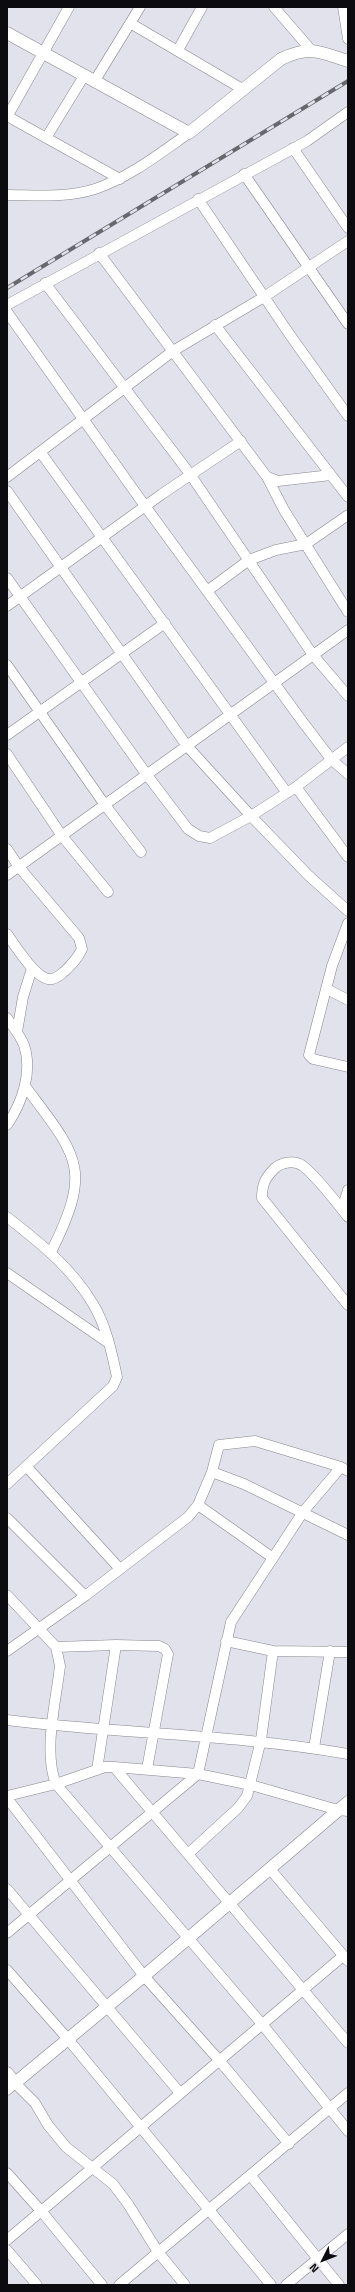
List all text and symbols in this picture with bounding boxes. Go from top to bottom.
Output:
north arrow [303,2240,343,2280]
text: N [306,2260,323,2276]

